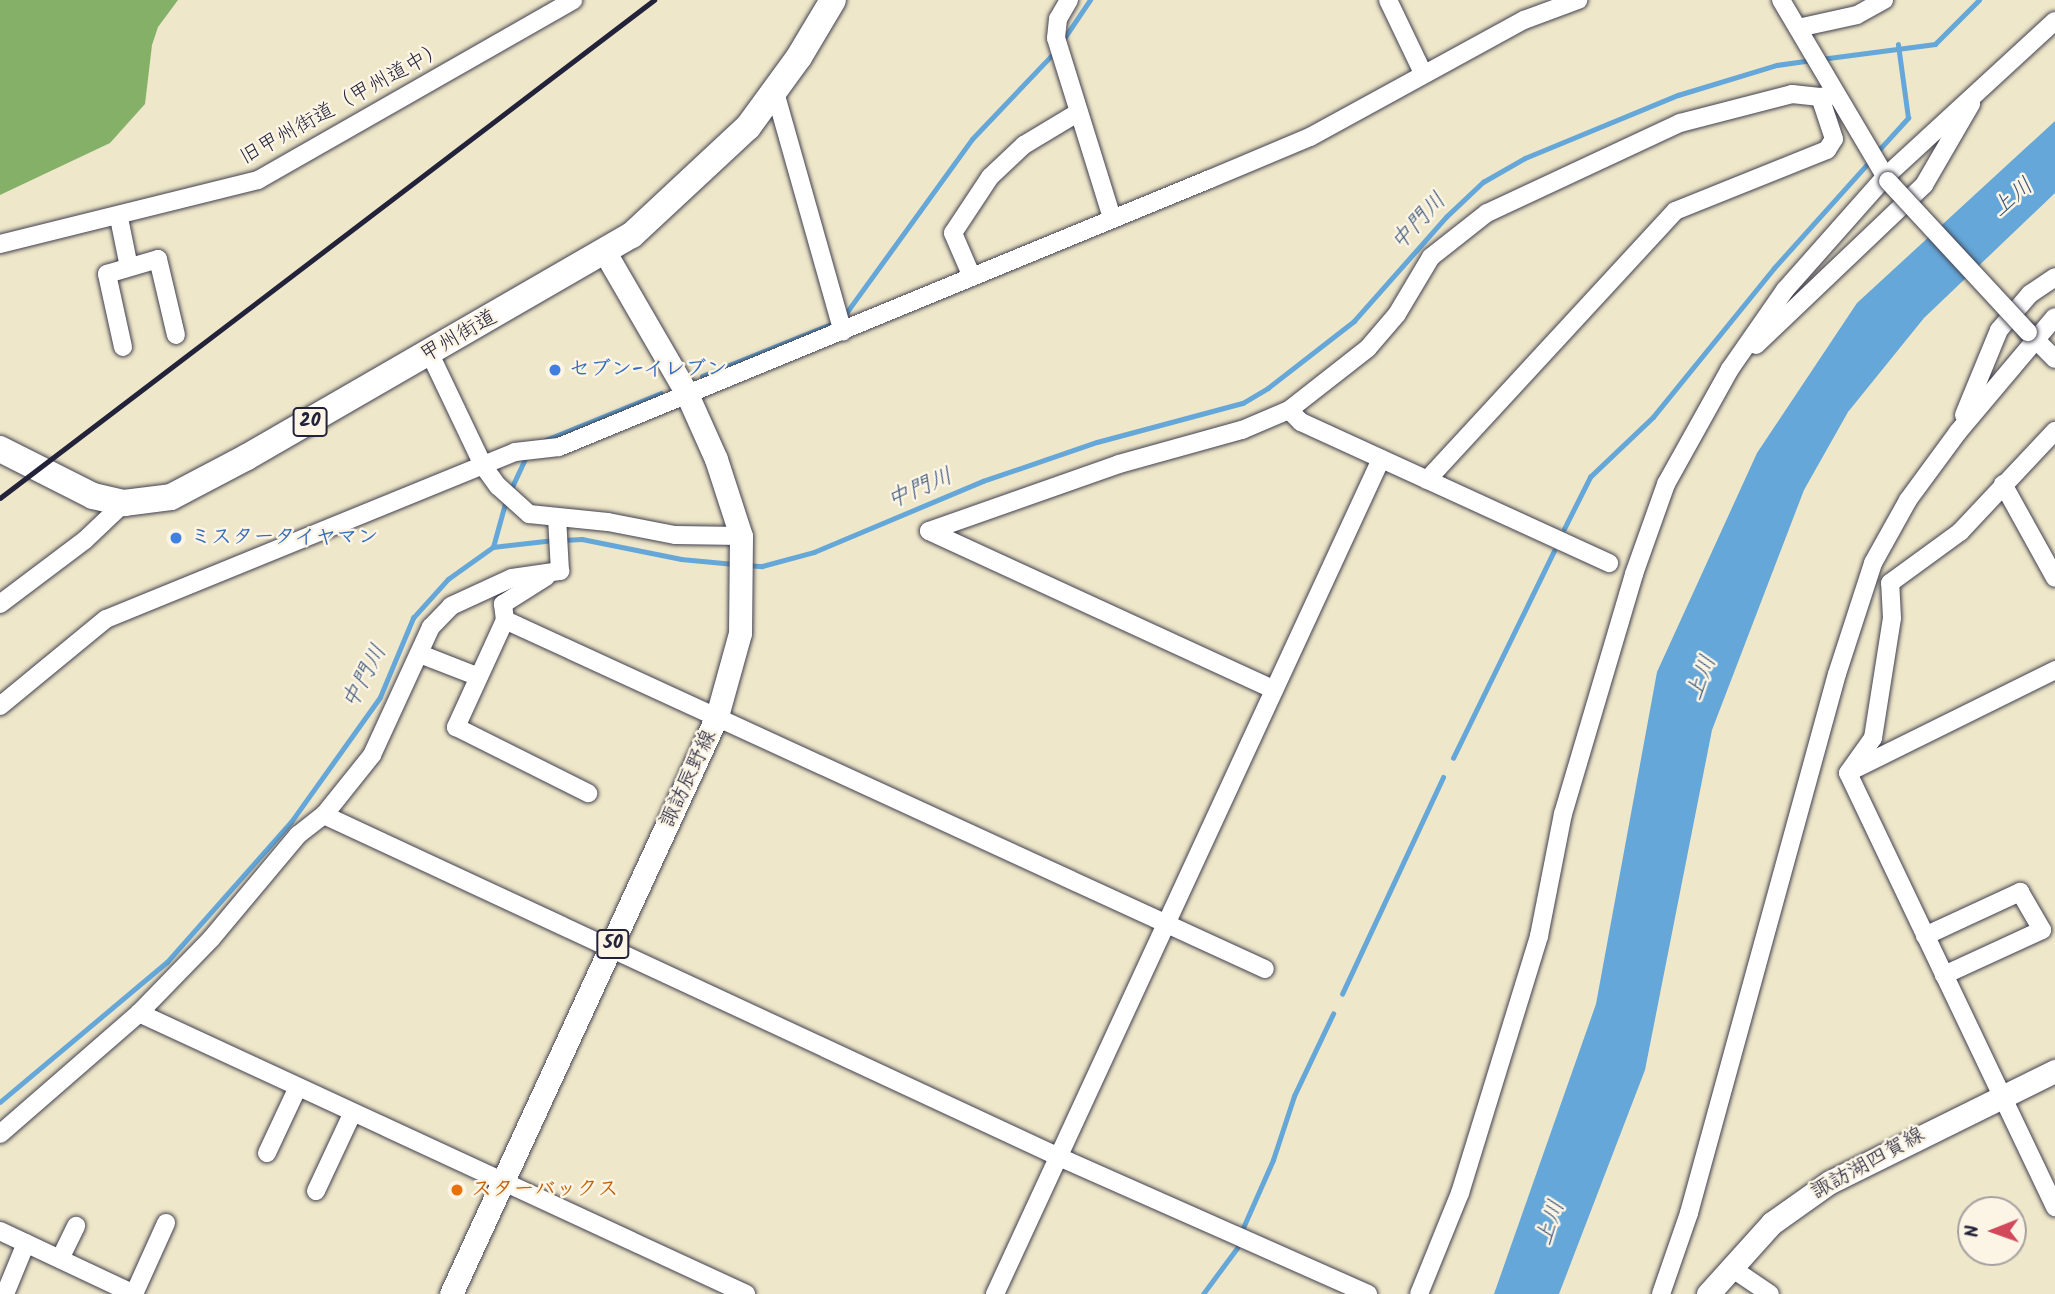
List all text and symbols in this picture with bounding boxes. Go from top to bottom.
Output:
street label: 旧甲州街道（甲州道中） [236,37,450,171]
water label: 上川 [1987,173,2039,223]
water label: 中門川 [1385,187,1453,257]
street label: 甲州街道 [416,305,502,369]
place label: セブン-イレブン [569,357,727,383]
marker: セブン-イレブン [547,362,563,378]
road number: 20 [292,406,328,438]
water label: 中門川 [883,463,957,515]
place label: ミスタータイヤマン [190,525,379,551]
marker: ミスタータイヤマン [168,530,184,546]
water label: 中門川 [337,640,393,714]
water label: 上川 [1681,652,1723,704]
street label: 諏訪辰野線 [655,726,723,832]
road number: 50 [596,928,630,960]
street label: 諏訪湖四賀線 [1807,1122,1929,1206]
place label: スターバックス [471,1177,618,1203]
marker: スターバックス [449,1182,465,1198]
north arrow [1957,1196,2027,1266]
water label: 上川 [1530,1197,1572,1249]
text: N [1958,1225,1988,1238]

